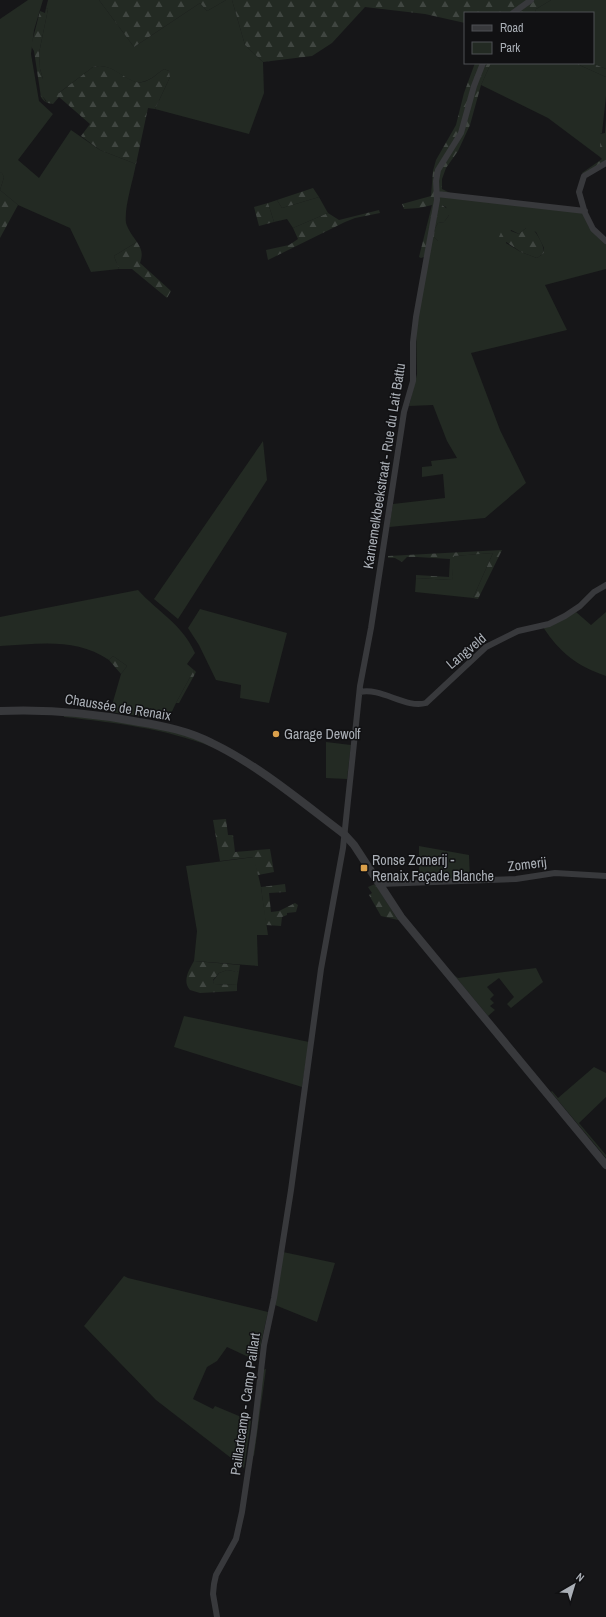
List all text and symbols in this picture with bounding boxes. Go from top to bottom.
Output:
legend [464,12,594,64]
text: Road [500,20,524,36]
text: Park [500,40,520,56]
street label: Karnemelkbeekstraat - Rue du Lait Battu [359,362,409,570]
street label: Langveld [442,629,490,673]
street label: Chaussée de Renaix [64,690,173,724]
place label: Garage Dewolf [284,725,361,743]
marker: Garage Dewolf [271,729,281,739]
place label: Ronse Zomerij - Renaix Façade Blanche [372,851,494,885]
street label: Zomerij [507,853,547,875]
marker: Ronse Zomerij - Renaix Façade Blanche [359,863,369,873]
street label: Paillartcamp - Camp Paillart [226,1332,264,1476]
north arrow [554,1565,594,1605]
text: N [573,1570,587,1585]

